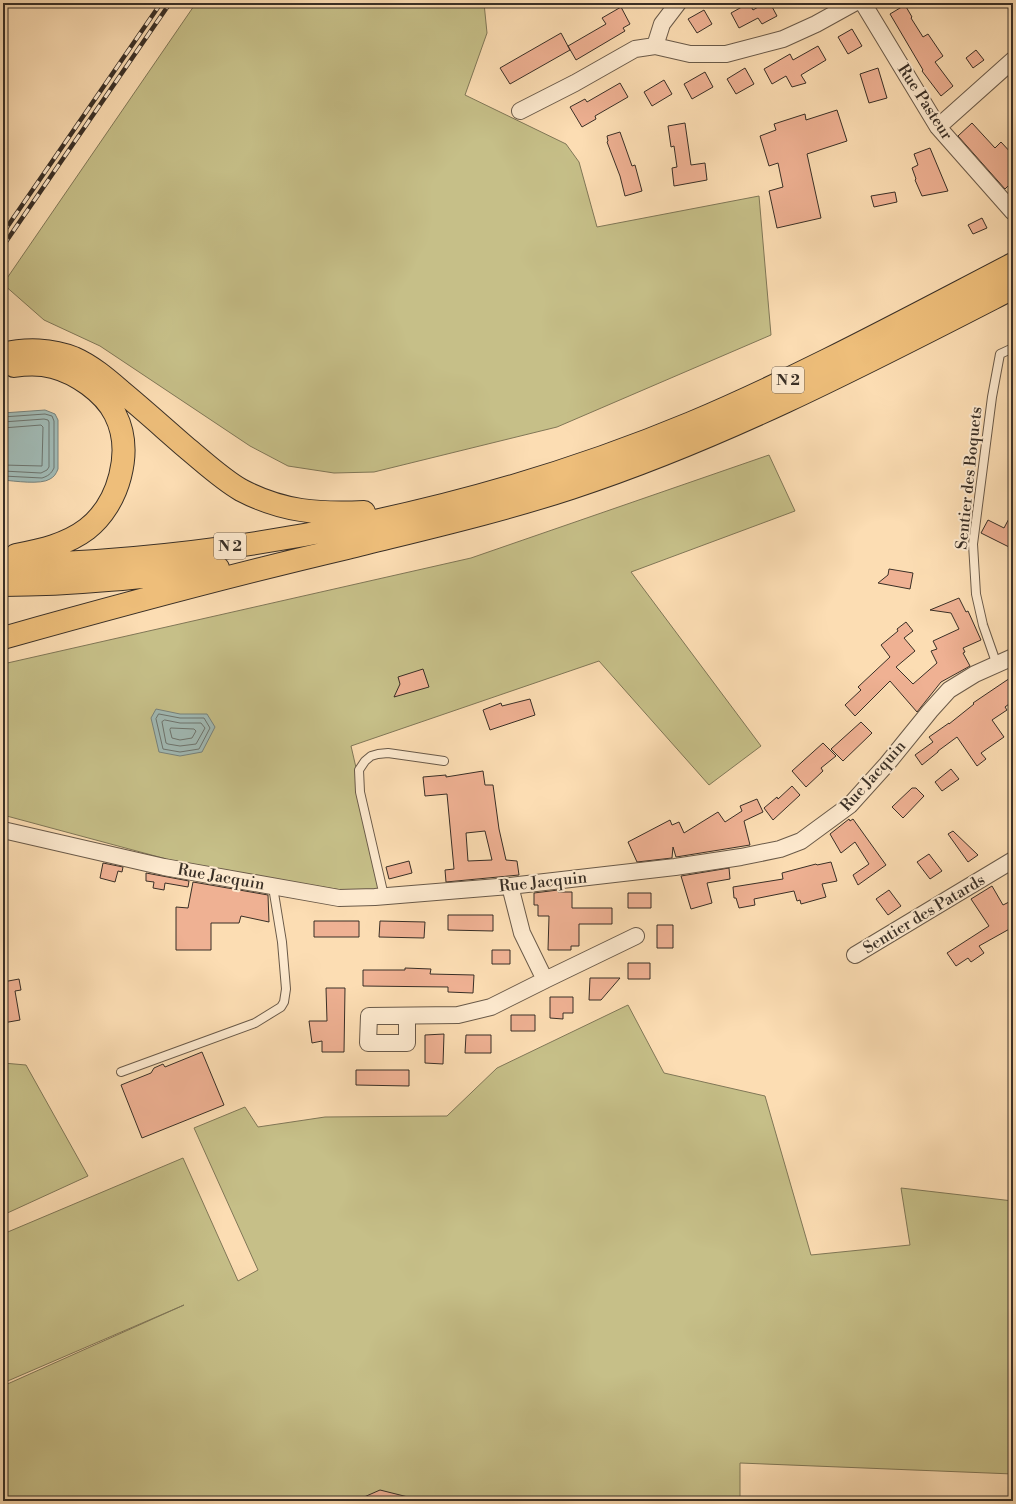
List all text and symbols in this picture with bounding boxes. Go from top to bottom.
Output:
street label: Rue Pasteur [893,60,957,144]
road number: N 2 [772,367,804,393]
street label: Sentier des Boquets [952,406,986,550]
road number: N 2 [214,533,246,559]
street label: Rue Jacquin [836,736,910,816]
street label: Rue Jacquin [176,859,267,895]
street label: Rue Jacquin [498,867,588,897]
street label: Sentier des Patards [859,870,989,958]

